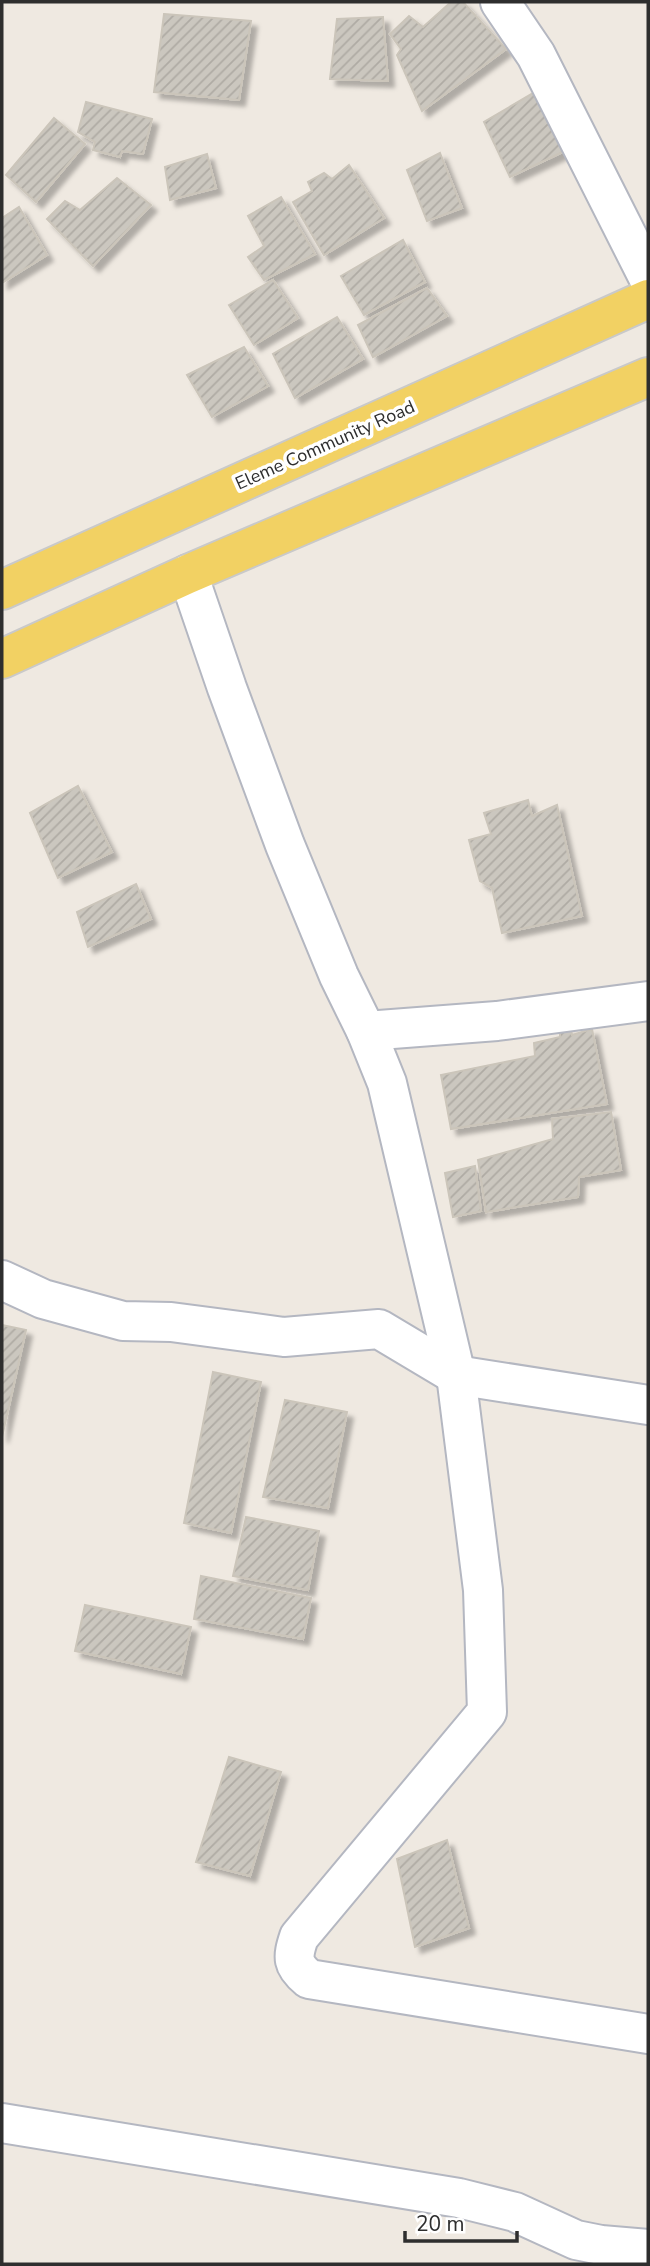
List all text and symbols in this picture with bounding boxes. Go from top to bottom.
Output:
street label: Eleme Community Road [232,395,418,495]
scale bar [405,2200,517,2244]
text: 20 m [416,2210,465,2238]

